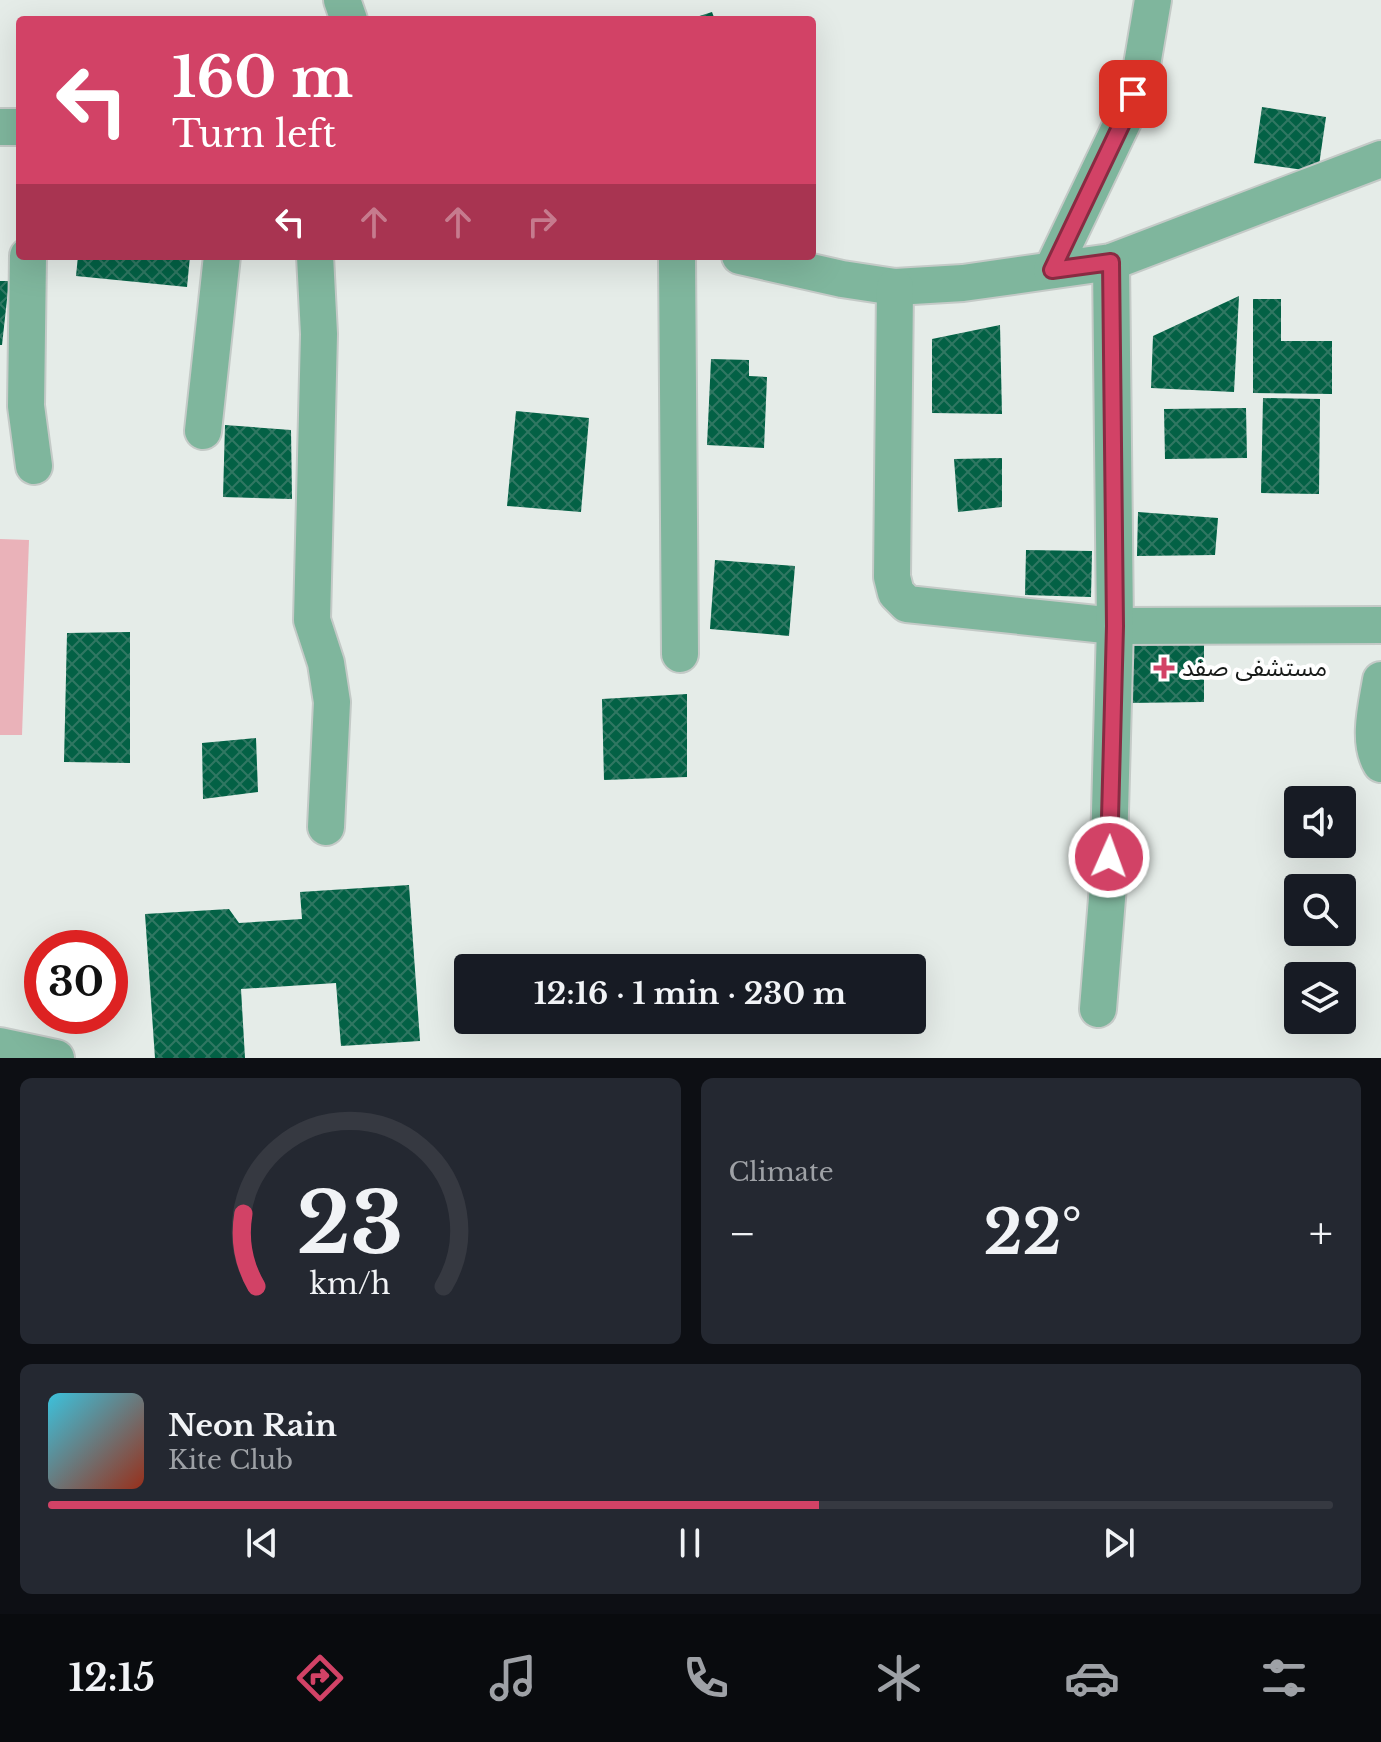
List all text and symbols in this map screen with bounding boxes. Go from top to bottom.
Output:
text: 160 m [172,43,353,112]
icon: left [40,48,144,152]
pin [1099,60,1167,128]
icon: arrive [1111,72,1155,116]
text: Turn left [172,112,336,157]
icon: left [268,200,312,244]
icon: ahead [352,200,396,244]
icon: ahead [436,200,480,244]
icon: right [520,200,564,244]
place label: مستشفى صفد [1182,653,1327,682]
marker: مستشفى صفد [1153,657,1175,679]
map controls [1284,786,1356,1034]
button: sound [1284,786,1356,858]
position arrow [1067,815,1151,899]
button: search [1284,874,1356,946]
speed limit sign: 30 [24,930,128,1034]
button: layers [1284,962,1356,1034]
text: 12:16 · 1 min · 230 m [534,975,846,1012]
text: Climate [729,1156,834,1188]
text: 23 [297,1172,404,1275]
text: 22° [984,1196,1082,1270]
text: − [729,1206,756,1261]
text: + [1309,1206,1333,1261]
text: km/h [310,1266,391,1302]
text: Neon Rain [168,1407,337,1444]
text: Kite Club [168,1444,293,1476]
icon: previous [240,1521,284,1565]
icon: pause [668,1521,712,1565]
icon: next [1097,1521,1141,1565]
icon: directions [292,1650,348,1706]
icon: music [485,1650,541,1706]
icon: phone [678,1650,734,1706]
icon: climate [871,1650,927,1706]
icon: car [1064,1650,1120,1706]
icon: filters [1256,1650,1312,1706]
text: 12:15 [68,1656,155,1701]

